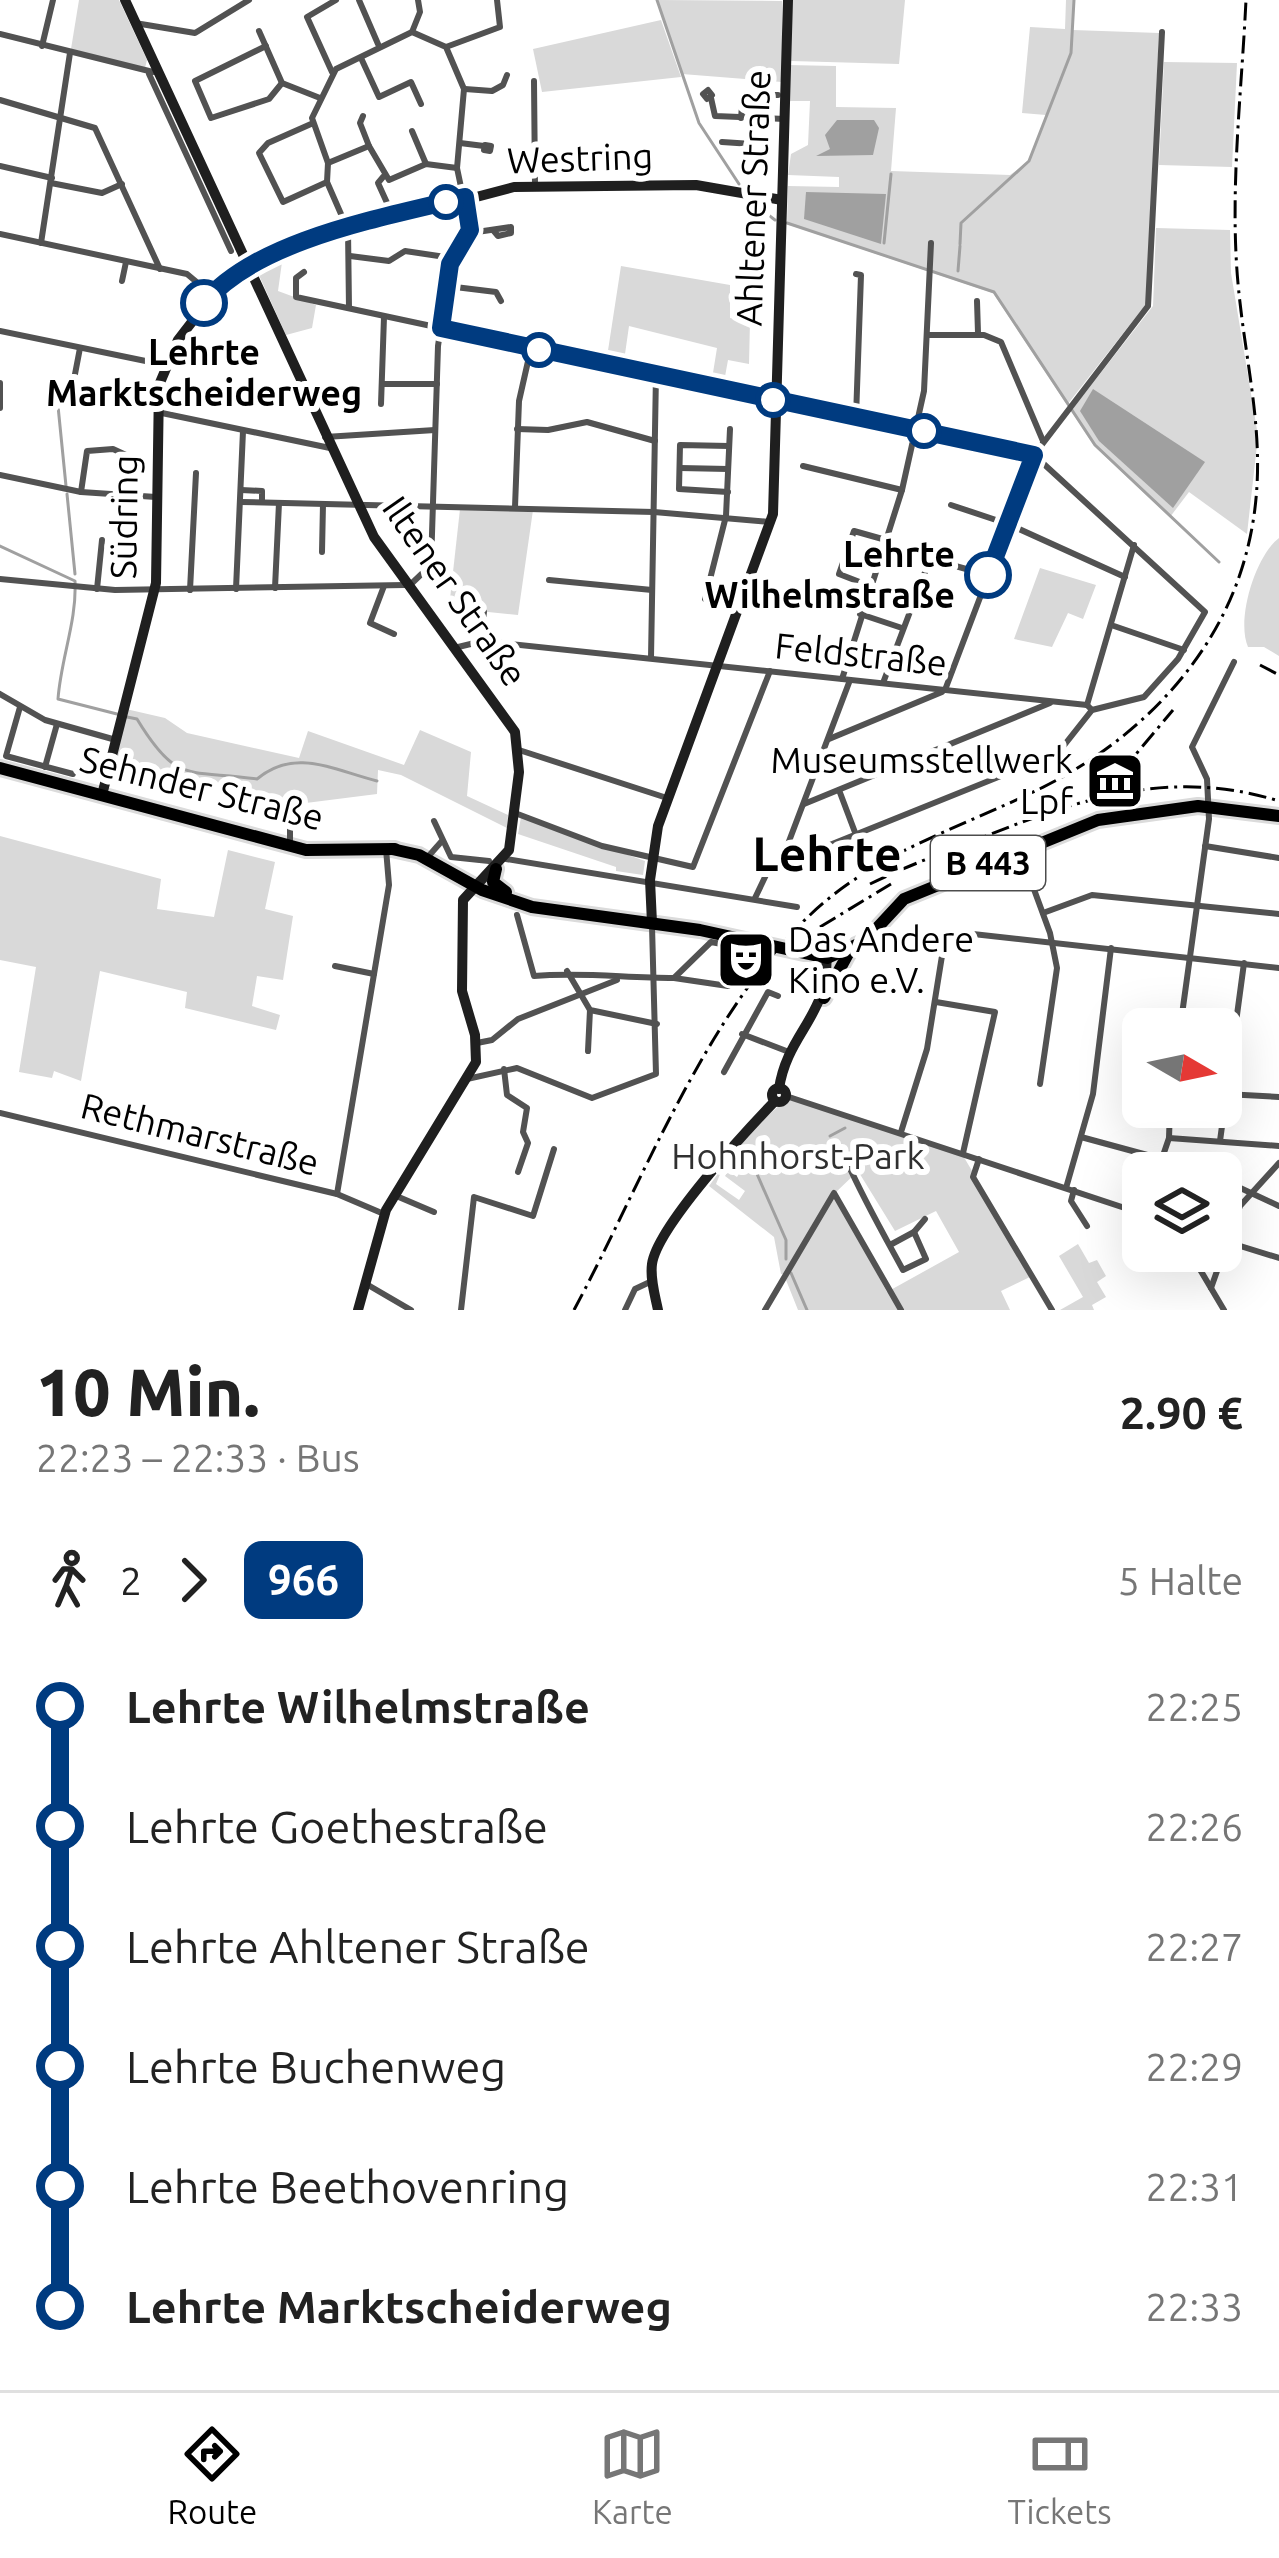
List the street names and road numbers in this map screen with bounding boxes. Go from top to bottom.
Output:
street label: Ahltener Straße [728,69,777,327]
street label: Westring [506,134,654,181]
street label: Südring [102,455,145,579]
street label: Iltener Straße [375,488,536,693]
street label: Feldstraße [773,624,949,683]
street label: Sehnder Straße [76,737,328,838]
road number: B 443 [931,836,1045,890]
street label: Rethmarstraße [77,1084,323,1183]

